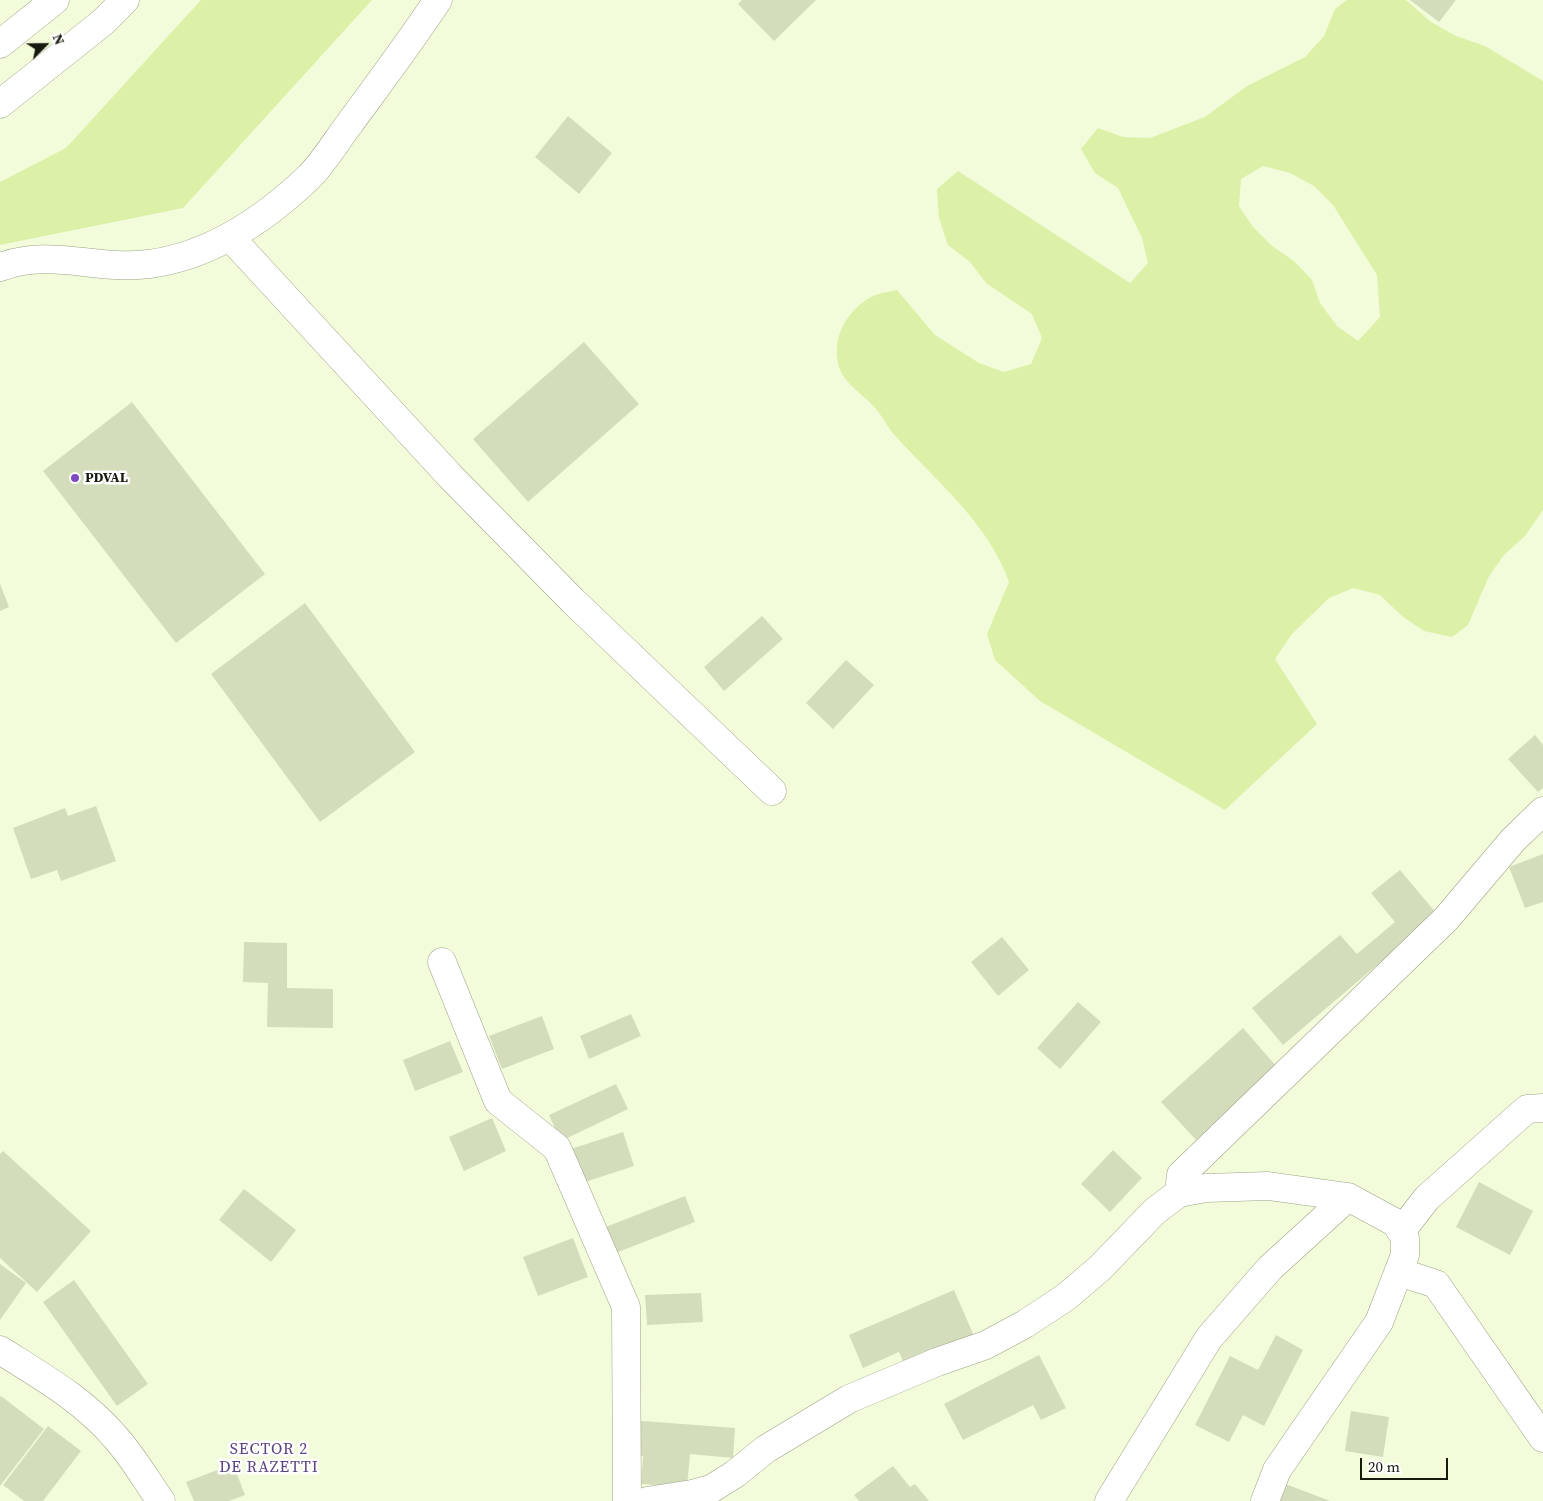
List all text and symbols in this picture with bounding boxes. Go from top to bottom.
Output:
north arrow [20,20,70,70]
text: N [48,31,70,48]
place label: PDVAL [85,470,128,486]
marker: PDVAL [69,472,81,484]
district label: SECTOR 2 DE RAZETTI [218,1440,320,1478]
scale bar [1363,1448,1450,1480]
text: 20 m [1368,1456,1400,1477]

